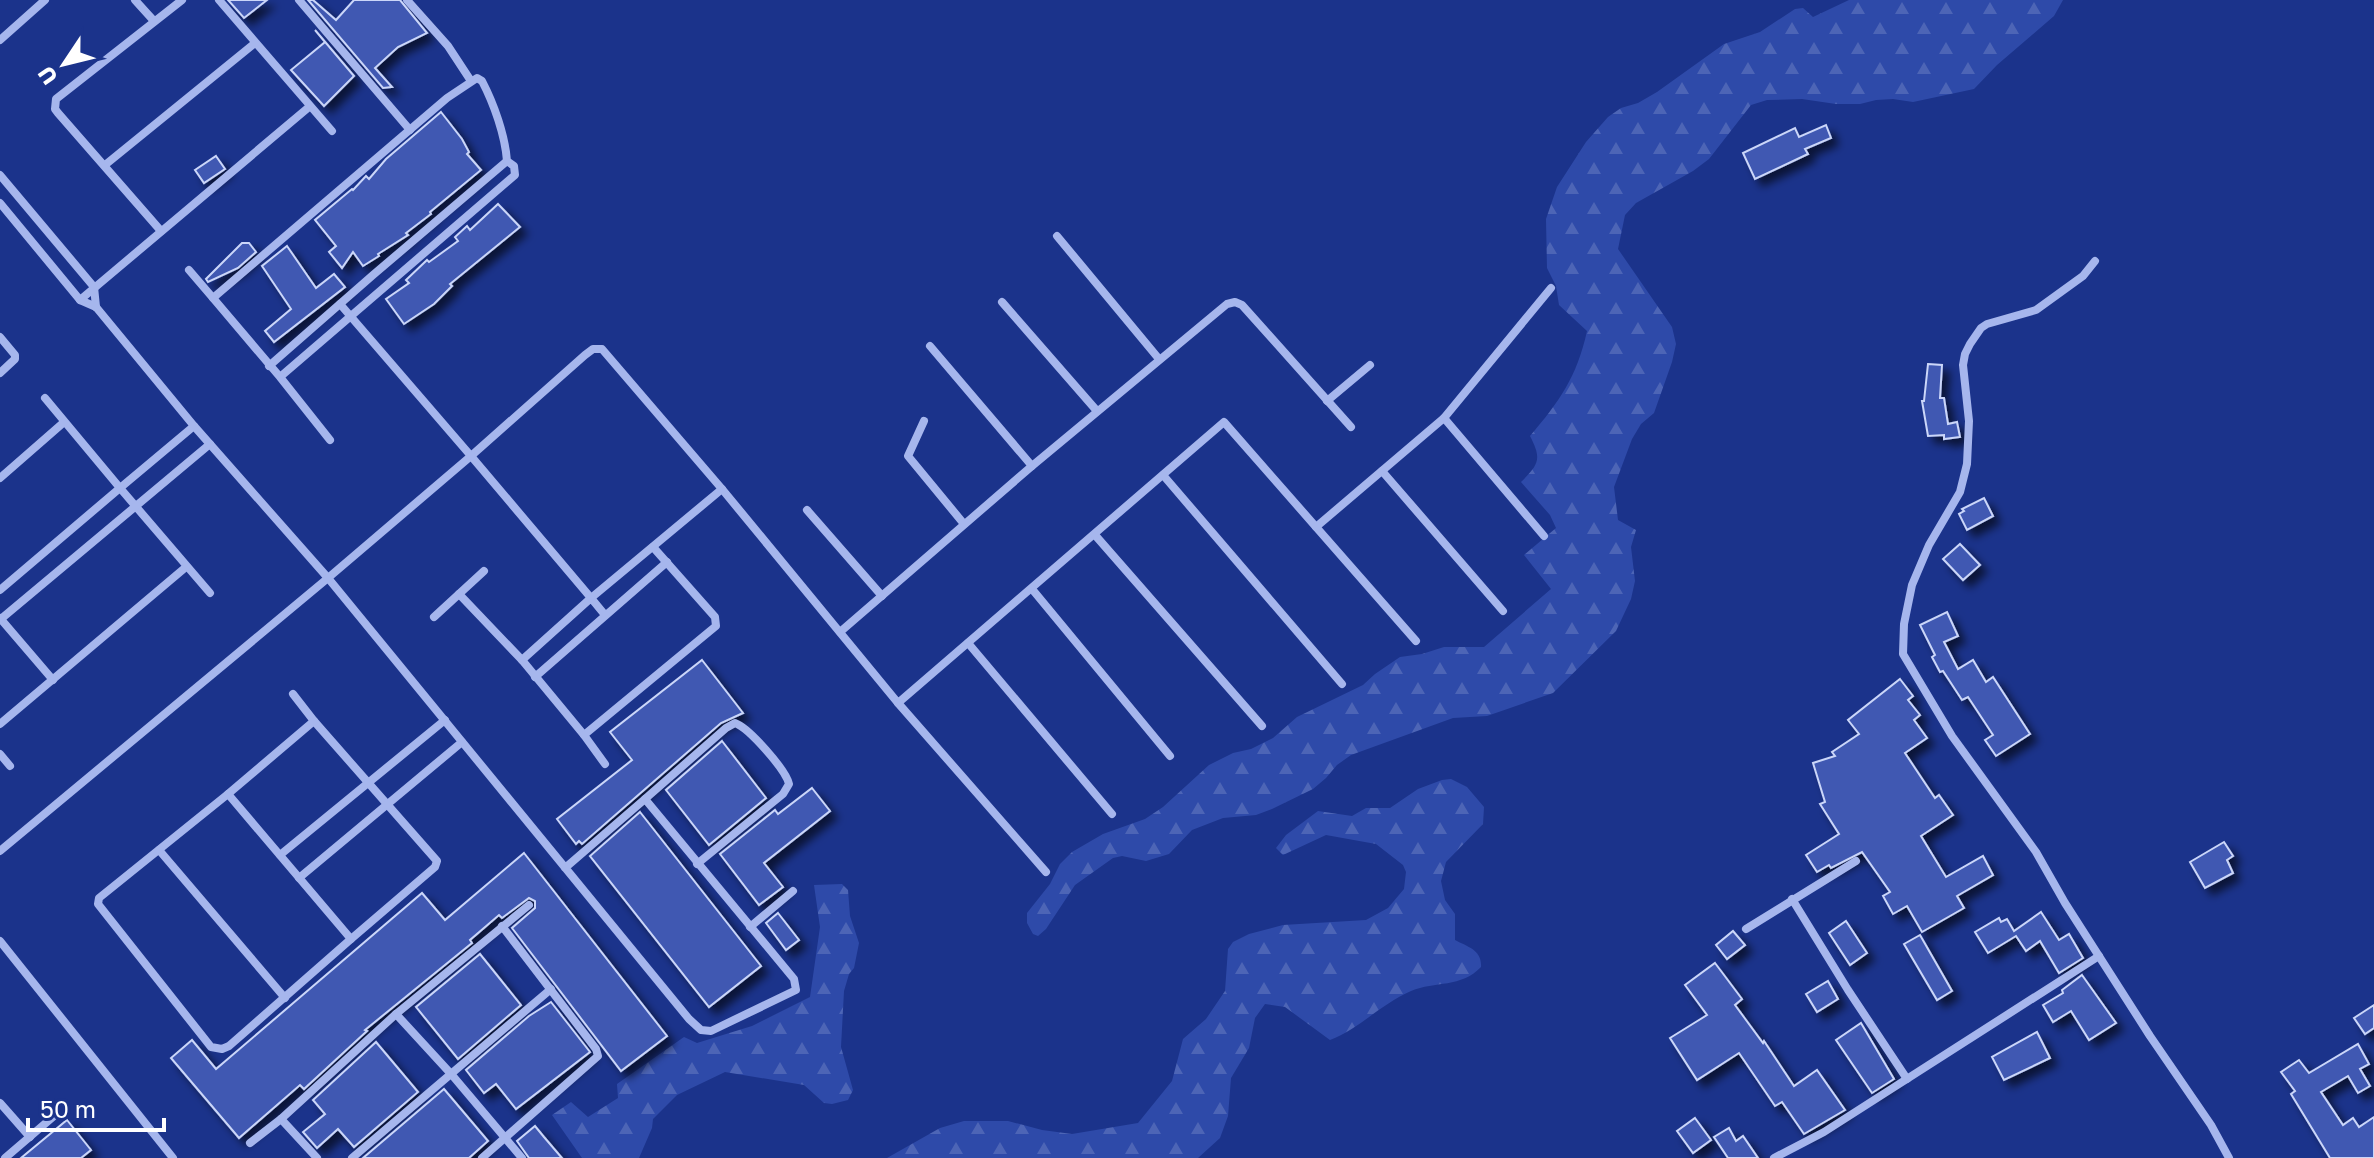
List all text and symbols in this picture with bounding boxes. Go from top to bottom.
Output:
north arrow [24,24,104,104]
text: U [32,61,63,90]
scale bar [28,1082,164,1132]
text: 50 m [40,1094,96,1123]

